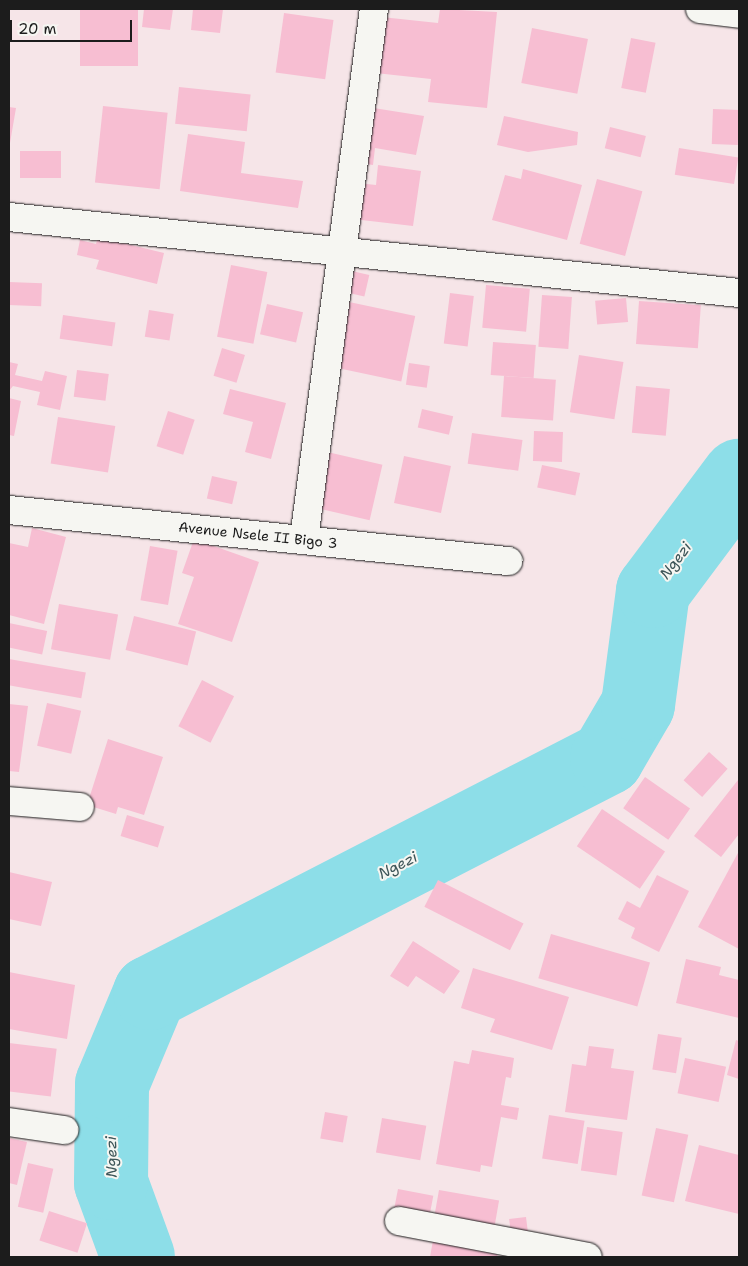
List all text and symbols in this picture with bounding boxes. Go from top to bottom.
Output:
scale bar [12,10,135,42]
text: 20 m [18,19,57,39]
street label: Avenue Nsele II Bigo 3 [178,518,338,552]
water label: Ngezi [656,539,696,583]
water label: Ngezi [375,849,421,883]
water label: Ngezi [103,1136,121,1178]

